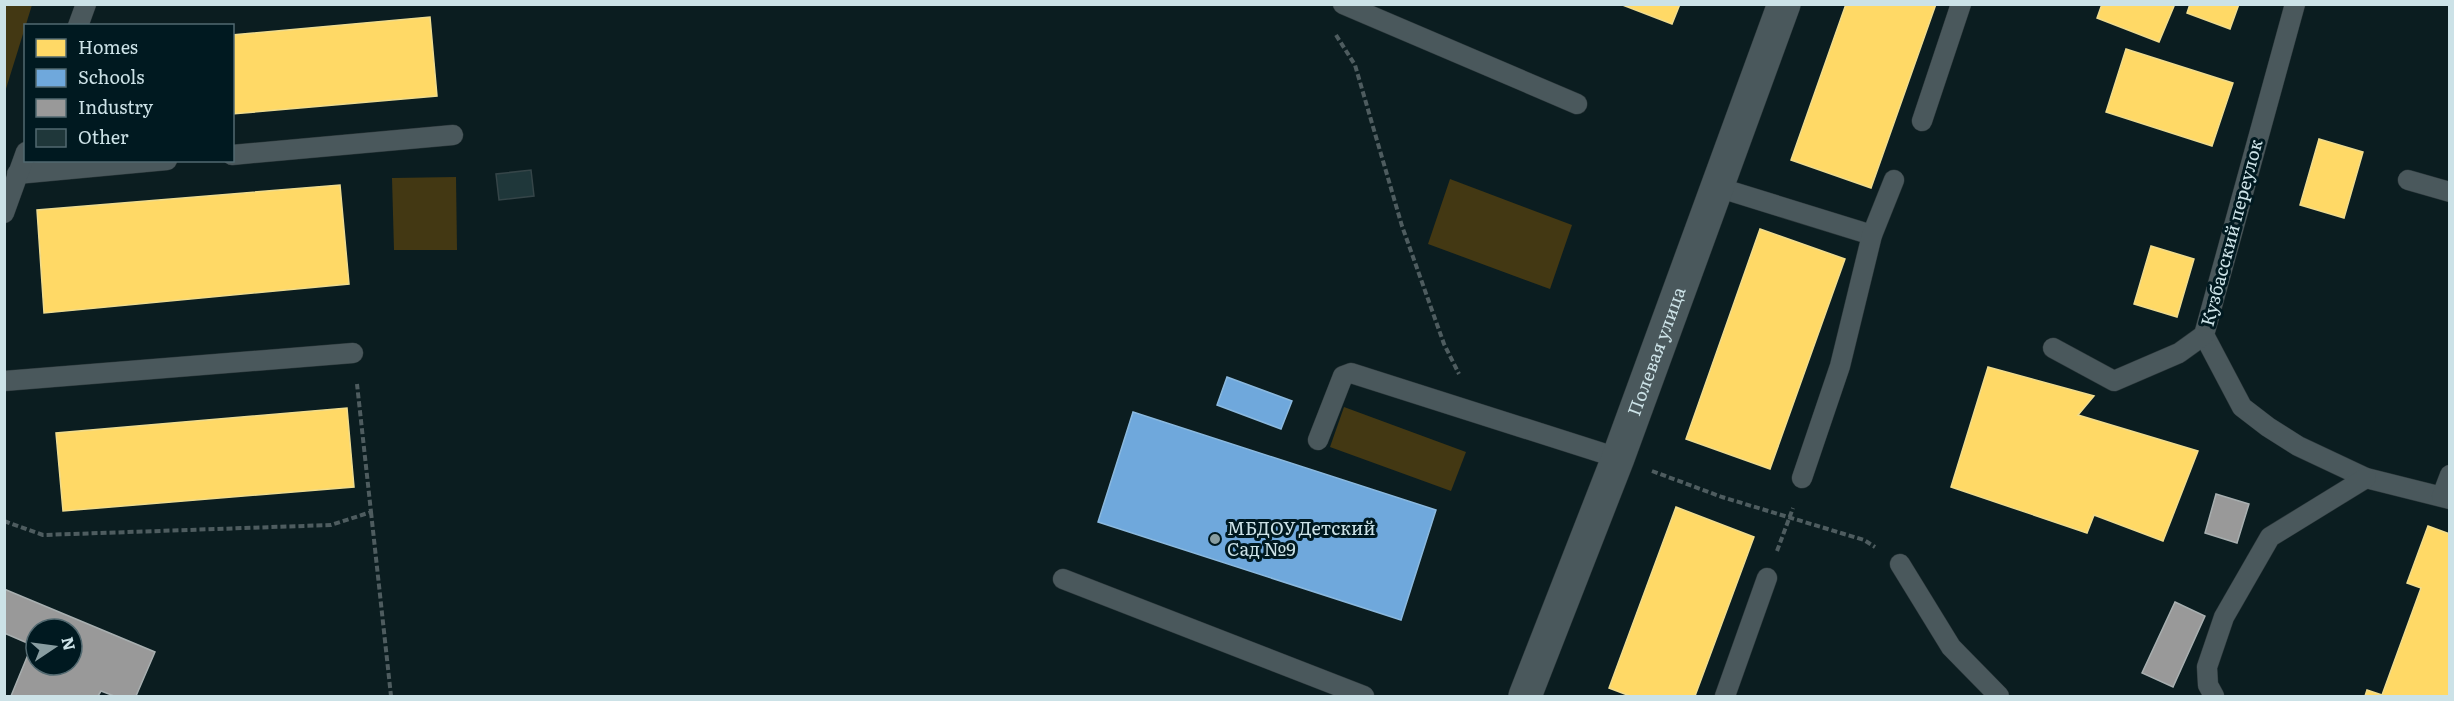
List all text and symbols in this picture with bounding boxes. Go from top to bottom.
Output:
legend [24,24,234,162]
text: Homes [78,33,138,60]
text: Schools [78,63,144,90]
text: Industry [78,93,154,120]
text: Other [78,123,129,150]
street label: Кузбасский переулок [2193,136,2269,329]
street label: Полевая улица [1620,282,1692,419]
place label: МБДОУ Детский Сад №9 [1227,514,1375,562]
marker: МБДОУ Детский Сад №9 [1208,532,1222,546]
north arrow [24,617,84,677]
text: N [56,634,83,653]

